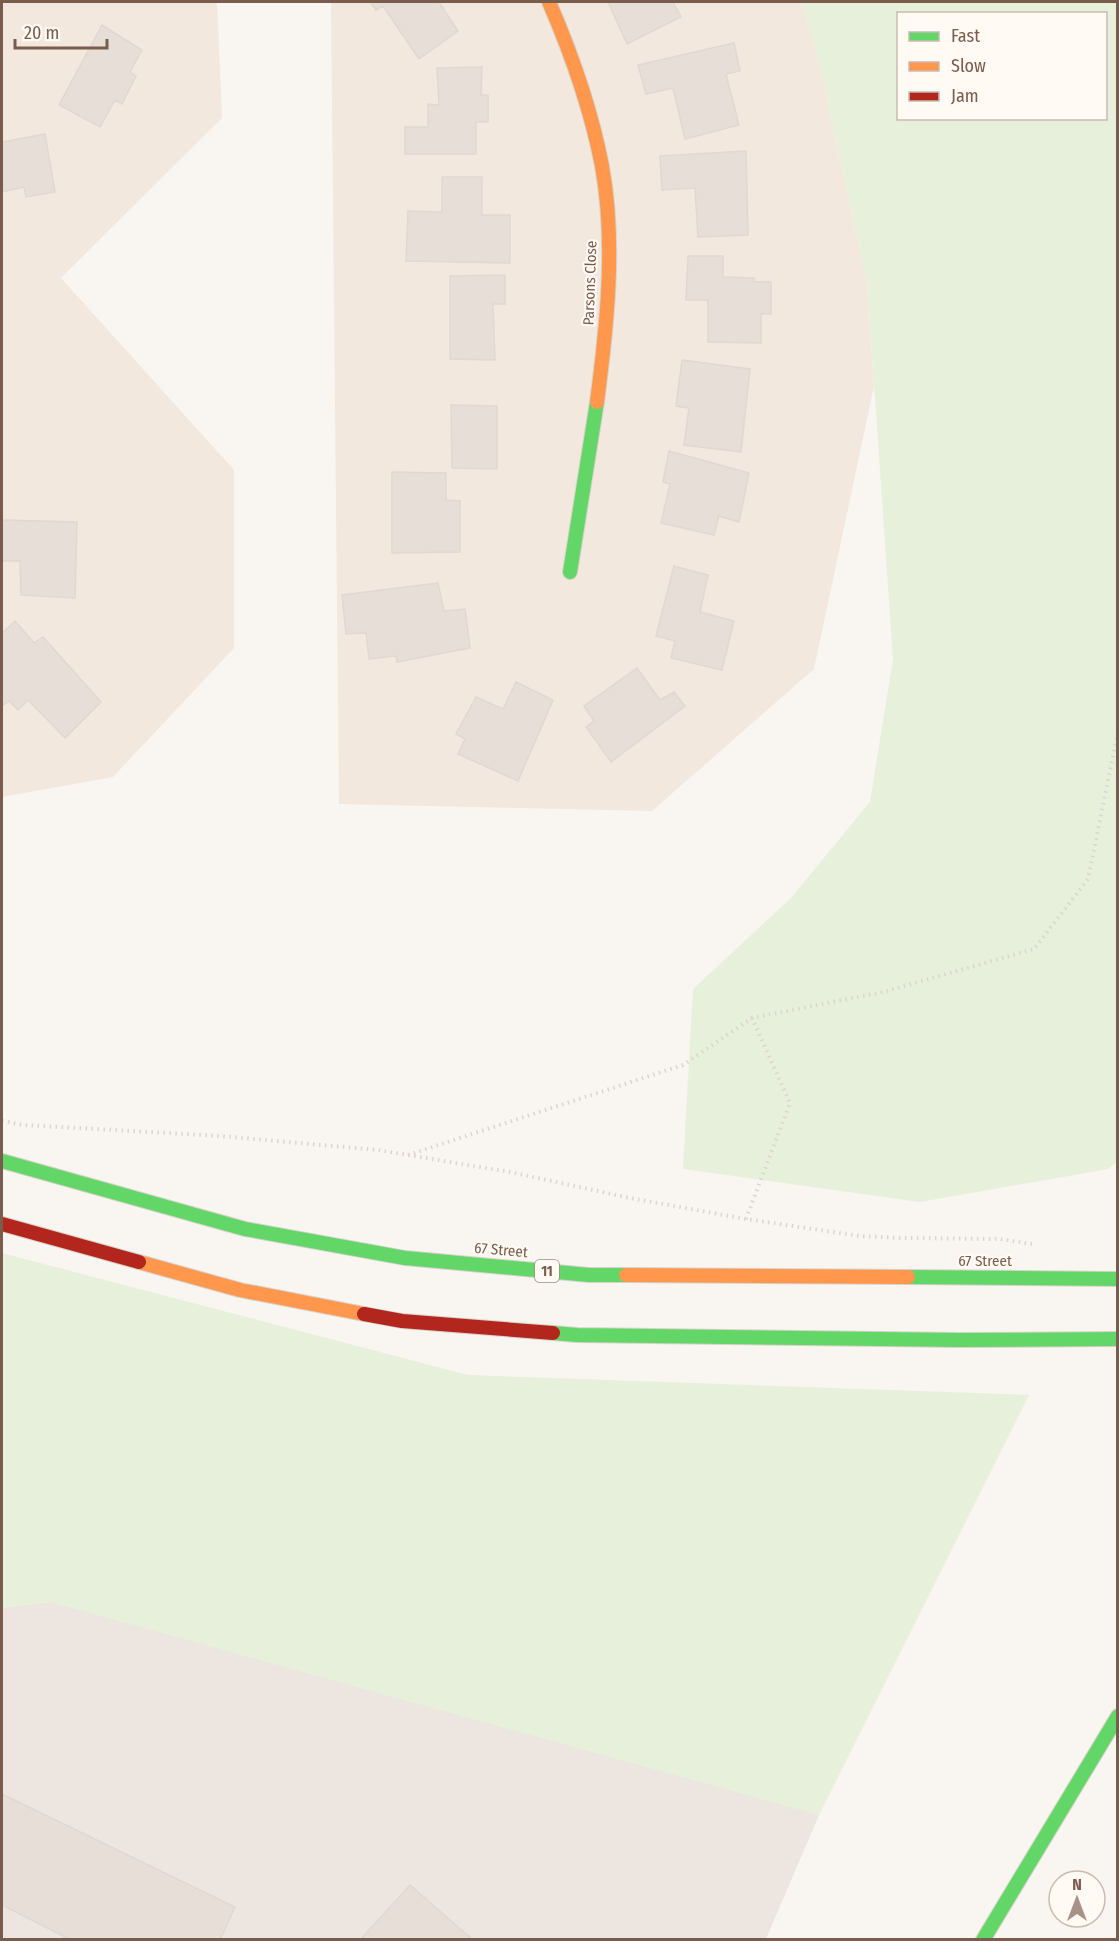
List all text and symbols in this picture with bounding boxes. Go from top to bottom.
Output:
scale bar [15,12,106,50]
legend [897,12,1107,120]
text: 20 m [24,22,59,44]
text: Fast [951,25,980,47]
text: Slow [951,55,986,77]
text: Jam [951,85,979,107]
street label: Parsons Close [580,240,600,326]
street label: 67 Street [473,1239,529,1261]
street label: 67 Street [958,1252,1012,1270]
road number: 11 [535,1260,559,1282]
north arrow [1047,1869,1107,1929]
text: N [1072,1875,1082,1894]

